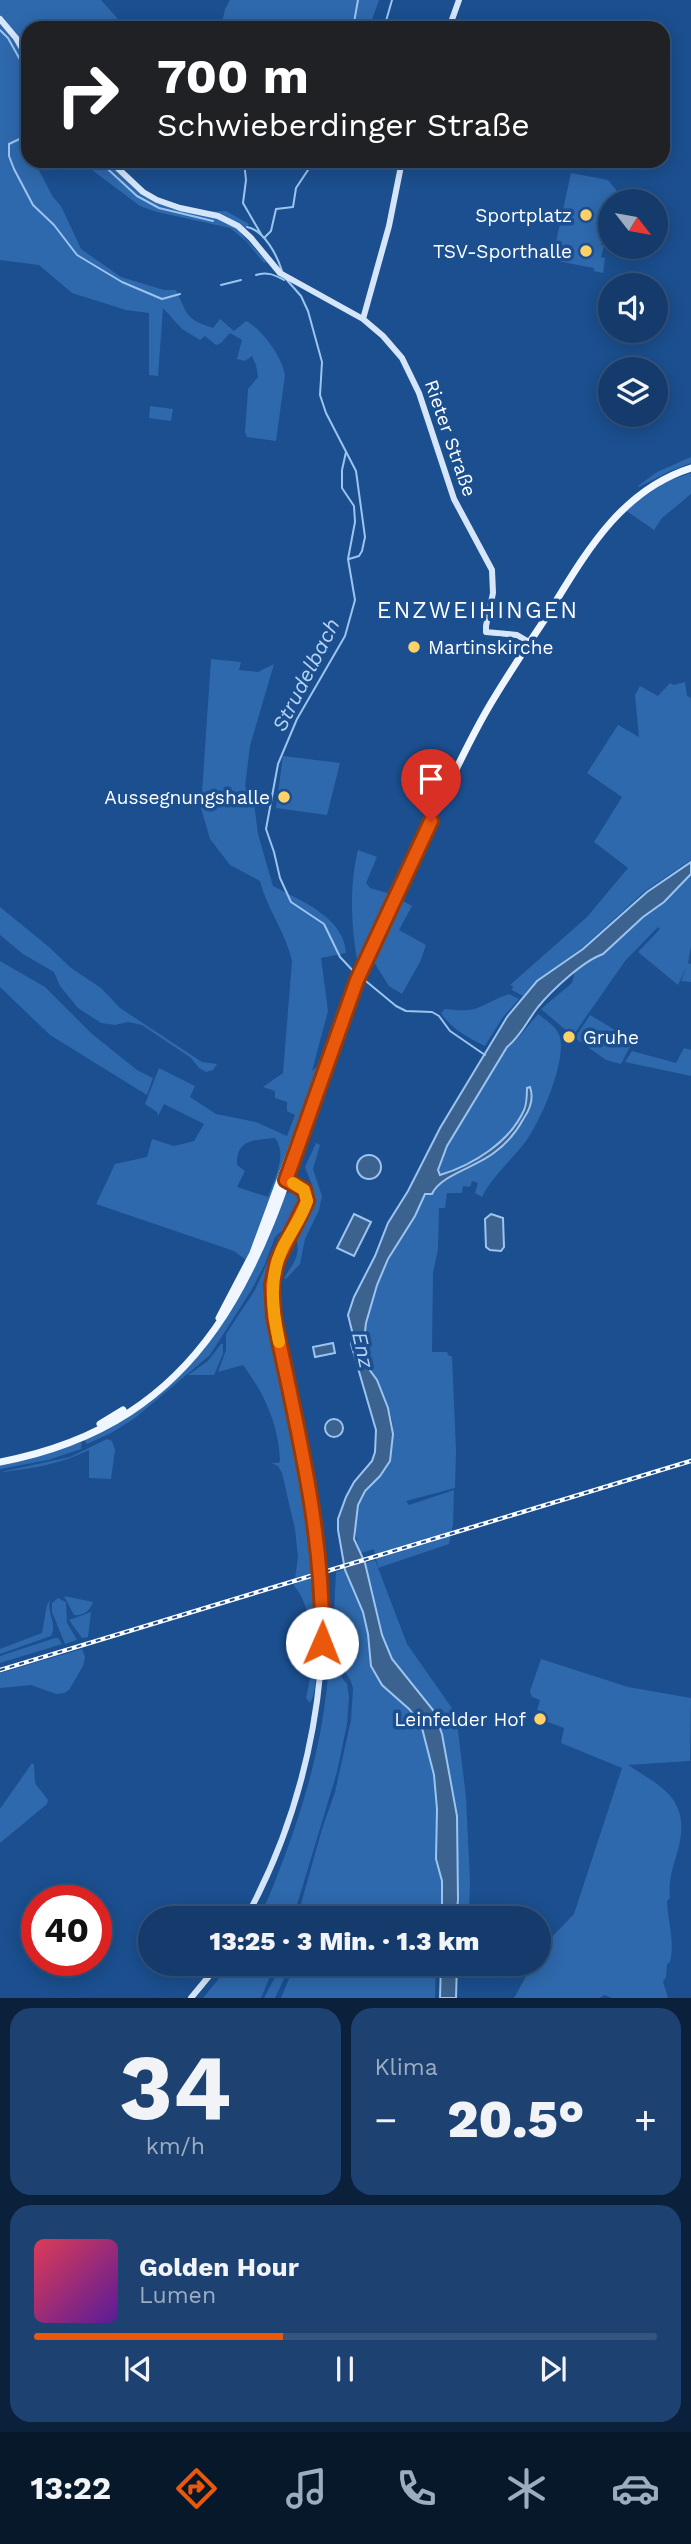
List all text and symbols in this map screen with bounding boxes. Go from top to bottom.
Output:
text: 700 m [157,47,309,105]
icon: right [42,49,133,140]
text: Schwieberdinger Straße [157,106,530,144]
north arrow [598,189,668,259]
map controls [598,189,668,427]
place label: Sportplatz [475,204,572,227]
marker: Sportplatz [578,207,594,223]
place label: TSV-Sporthalle [433,240,572,263]
marker: TSV-Sporthalle [578,243,594,259]
button: sound [598,273,668,343]
button: layers [598,357,668,427]
street label: Rieter Straße [420,377,481,500]
district label: ENZWEIHINGEN [377,597,579,624]
water label: Strudelbach [266,614,345,736]
place label: Martinskirche [428,636,553,659]
marker: Martinskirche [406,639,422,655]
pin [401,749,461,821]
icon: arrive [412,760,450,798]
place label: Aussegnungshalle [104,786,270,809]
marker: Aussegnungshalle [276,789,292,805]
place label: Gruhe [583,1026,639,1049]
marker: Gruhe [561,1029,577,1045]
water label: Enz [347,1329,380,1371]
position arrow [285,1606,359,1680]
place label: Leinfelder Hof [394,1708,527,1731]
marker: Leinfelder Hof [532,1711,548,1727]
speed limit sign: 40 [21,1885,112,1976]
text: 13:25 · 3 Min. · 1.3 km [210,1926,479,1956]
text: 34 [119,2034,232,2141]
text: Klima [375,2054,438,2081]
text: 20.5° [447,2089,584,2150]
text: − [375,2098,397,2142]
text: + [634,2098,657,2142]
text: km/h [146,2133,205,2160]
text: Golden Hour [139,2252,299,2282]
text: Lumen [139,2282,216,2309]
icon: previous [119,2350,157,2388]
icon: pause [326,2350,364,2388]
icon: next [534,2350,572,2388]
icon: directions [172,2464,221,2513]
icon: music [282,2464,331,2513]
icon: phone [392,2464,441,2513]
icon: climate [502,2464,551,2513]
icon: car [611,2464,660,2513]
text: 13:22 [30,2469,111,2507]

